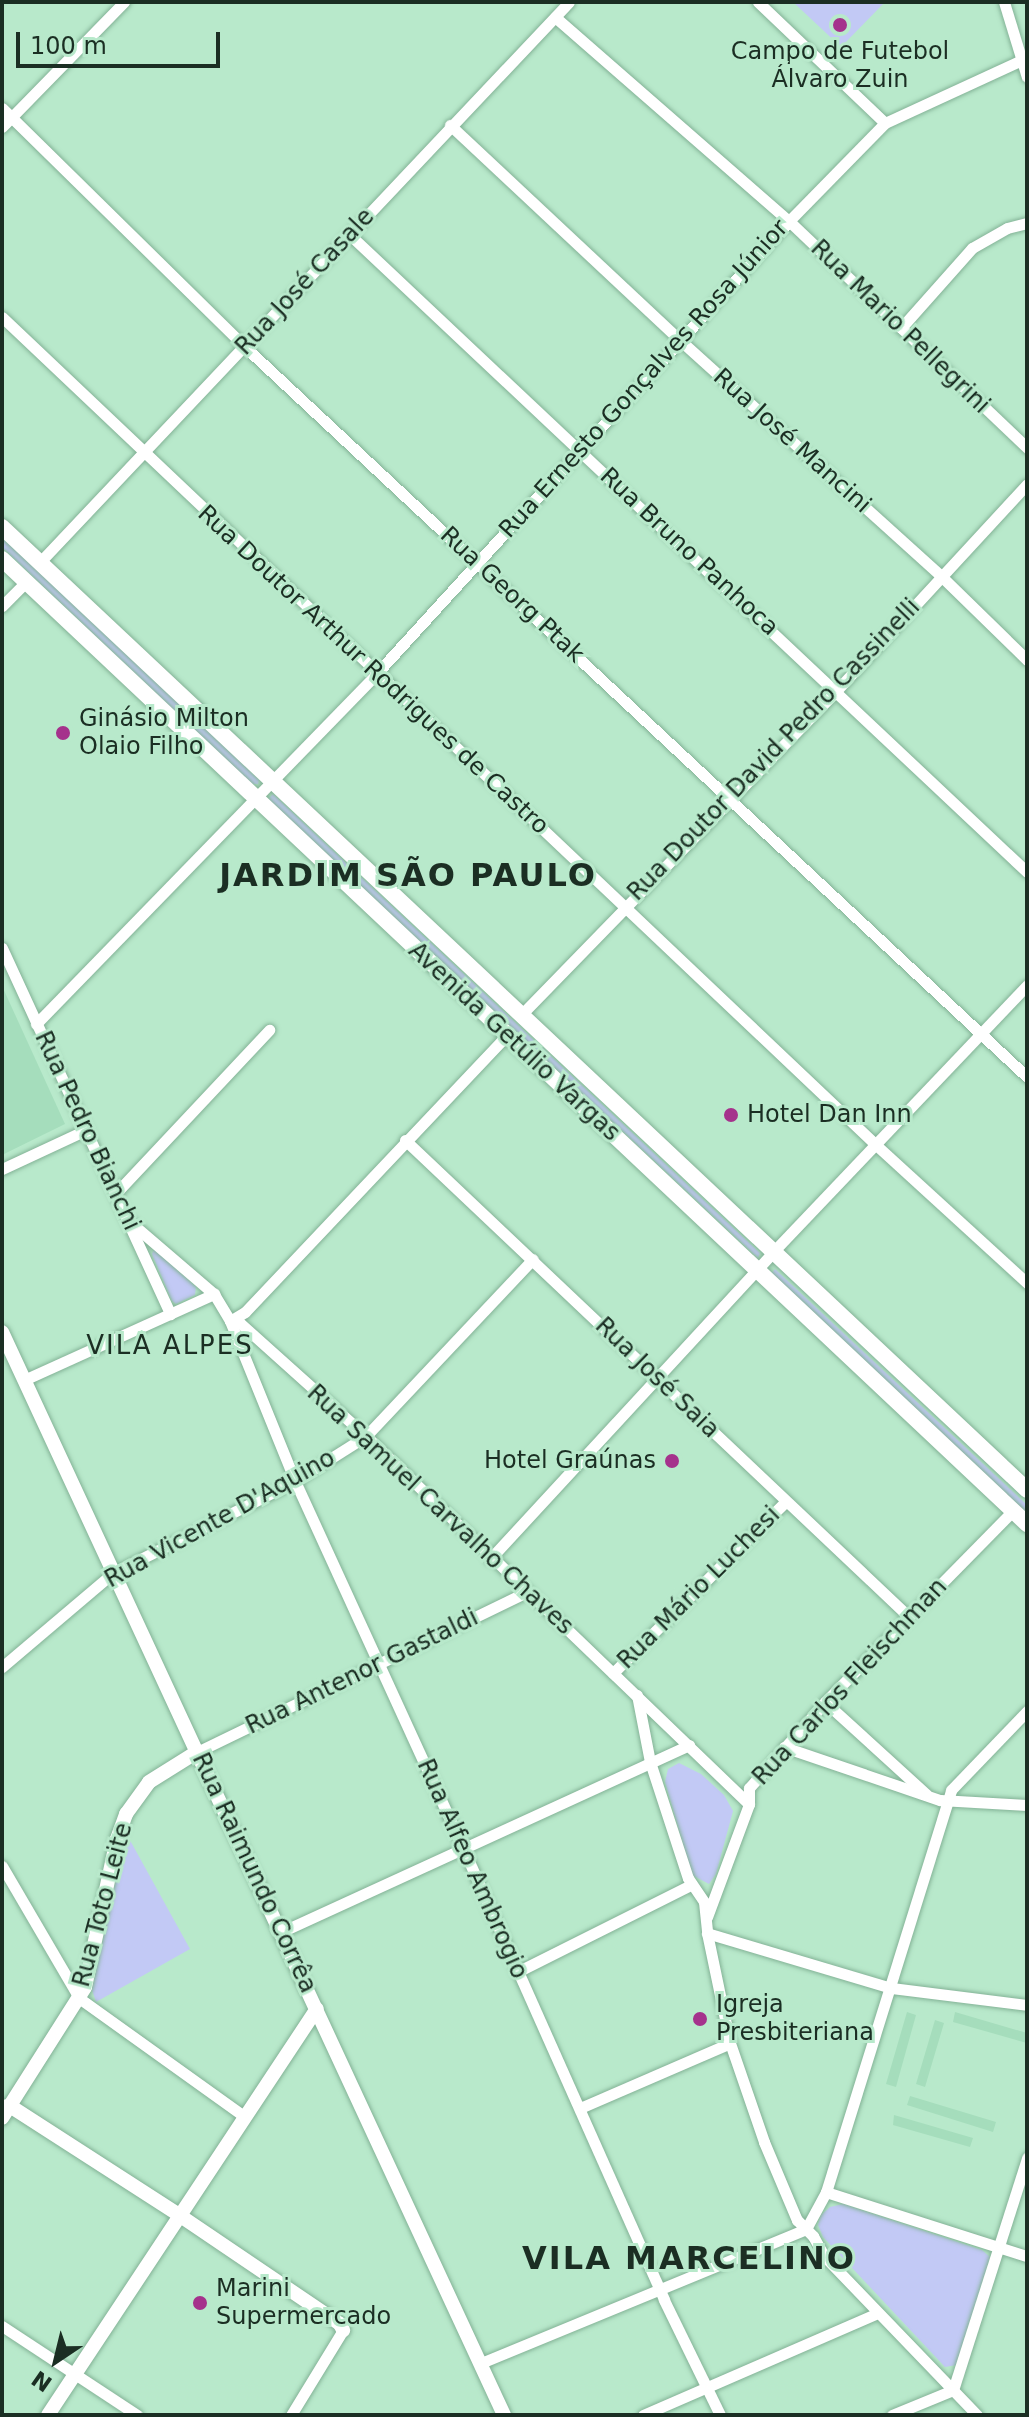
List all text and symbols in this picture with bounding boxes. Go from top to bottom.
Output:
scale bar [20,16,224,66]
marker: Campo de Futebol Álvaro Zuin [831,16,849,34]
text: 100 m [30,32,107,60]
place label: Campo de Futebol Álvaro Zuin [731,38,949,94]
street label: Rua José Casale [230,203,380,361]
street label: Rua Ernesto Gonçalves Rosa Júnior [493,214,795,544]
street label: Rua Mario Pellegrini [805,234,995,420]
street label: Rua José Mancini [707,363,877,519]
street label: Rua Bruno Panhoca [594,462,784,642]
street label: Rua Doutor Arthur Rodrigues de Castro [192,499,554,841]
street label: Rua Georg Ptak [434,521,590,669]
street label: Rua Doutor David Pedro Cassinelli [622,593,926,907]
place label: Ginásio Milton Olaio Filho [79,705,249,761]
marker: Ginásio Milton Olaio Filho [54,724,72,742]
district label: JARDIM SÃO PAULO [219,856,597,894]
street label: Avenida Getúlio Vargas [402,937,626,1147]
street label: Rua Pedro Bianchi [28,1027,146,1235]
place label: Hotel Dan Inn [747,1101,912,1129]
marker: Hotel Dan Inn [722,1106,740,1124]
street label: Rua José Saia [589,1312,725,1444]
district label: VILA ALPES [86,1330,254,1362]
street label: Rua Samuel Carvalho Chaves [301,1379,579,1641]
street label: Rua Vicente D'Aquino [100,1444,340,1594]
place label: Hotel Graúnas [484,1447,656,1475]
marker: Hotel Graúnas [663,1452,681,1470]
street label: Rua Mário Luchesi [612,1501,786,1675]
street label: Rua Carlos Fleischman [747,1573,953,1791]
street label: Rua Antenor Gastaldi [241,1603,483,1741]
street label: Rua Raimundo Corrêa [186,1748,322,1998]
street label: Rua Alfeo Ambrogio [411,1755,533,1983]
street label: Rua Toto Leite [67,1820,139,1990]
place label: Igreja Presbiteriana [716,1991,874,2047]
marker: Igreja Presbiteriana [691,2010,709,2028]
district label: VILA MARCELINO [522,2239,856,2277]
place label: Marini Supermercado [216,2275,391,2331]
marker: Marini Supermercado [191,2294,209,2312]
north arrow [16,2321,96,2401]
text: N [27,2366,57,2397]

